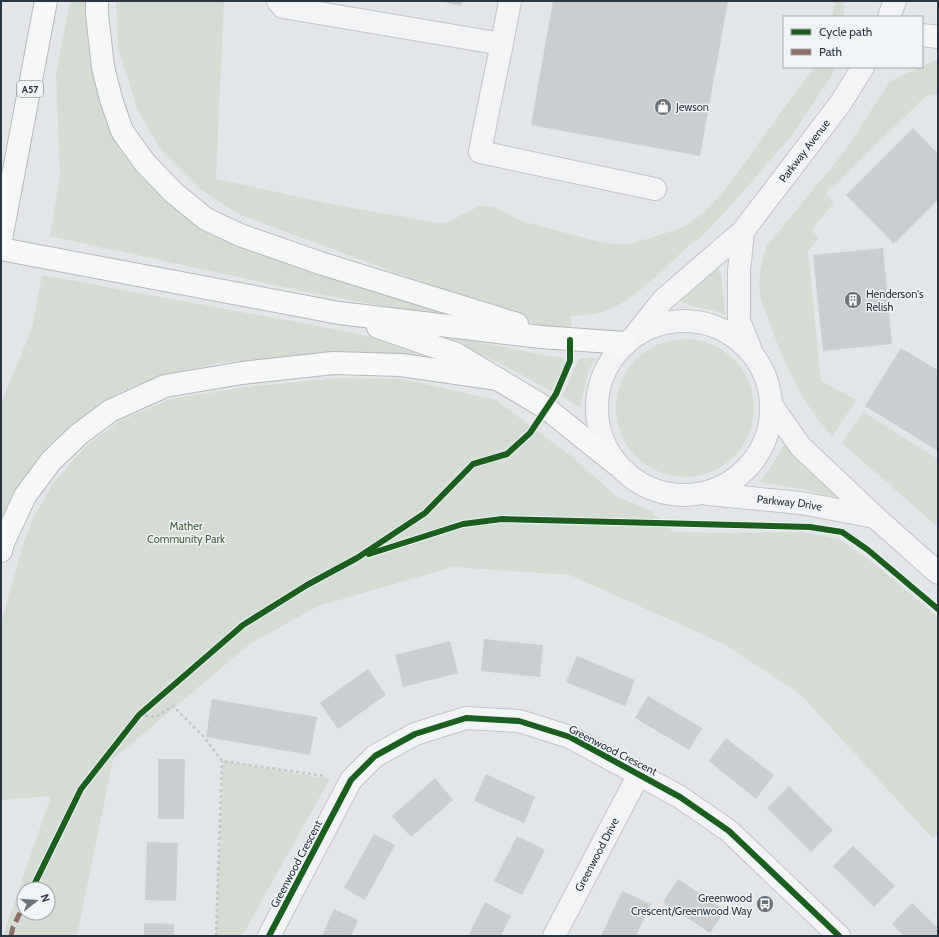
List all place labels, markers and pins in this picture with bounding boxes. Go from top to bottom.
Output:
shop icon: Jewson [653,97,673,117]
place label: Jewson [675,100,709,114]
place label: Henderson's Relish [866,287,924,314]
building icon: Henderson's Relish [843,290,863,310]
place label: Greenwood Crescent/Greenwood Way [631,891,752,918]
bus stop icon: Greenwood Crescent/Greenwood Way [755,894,775,914]

